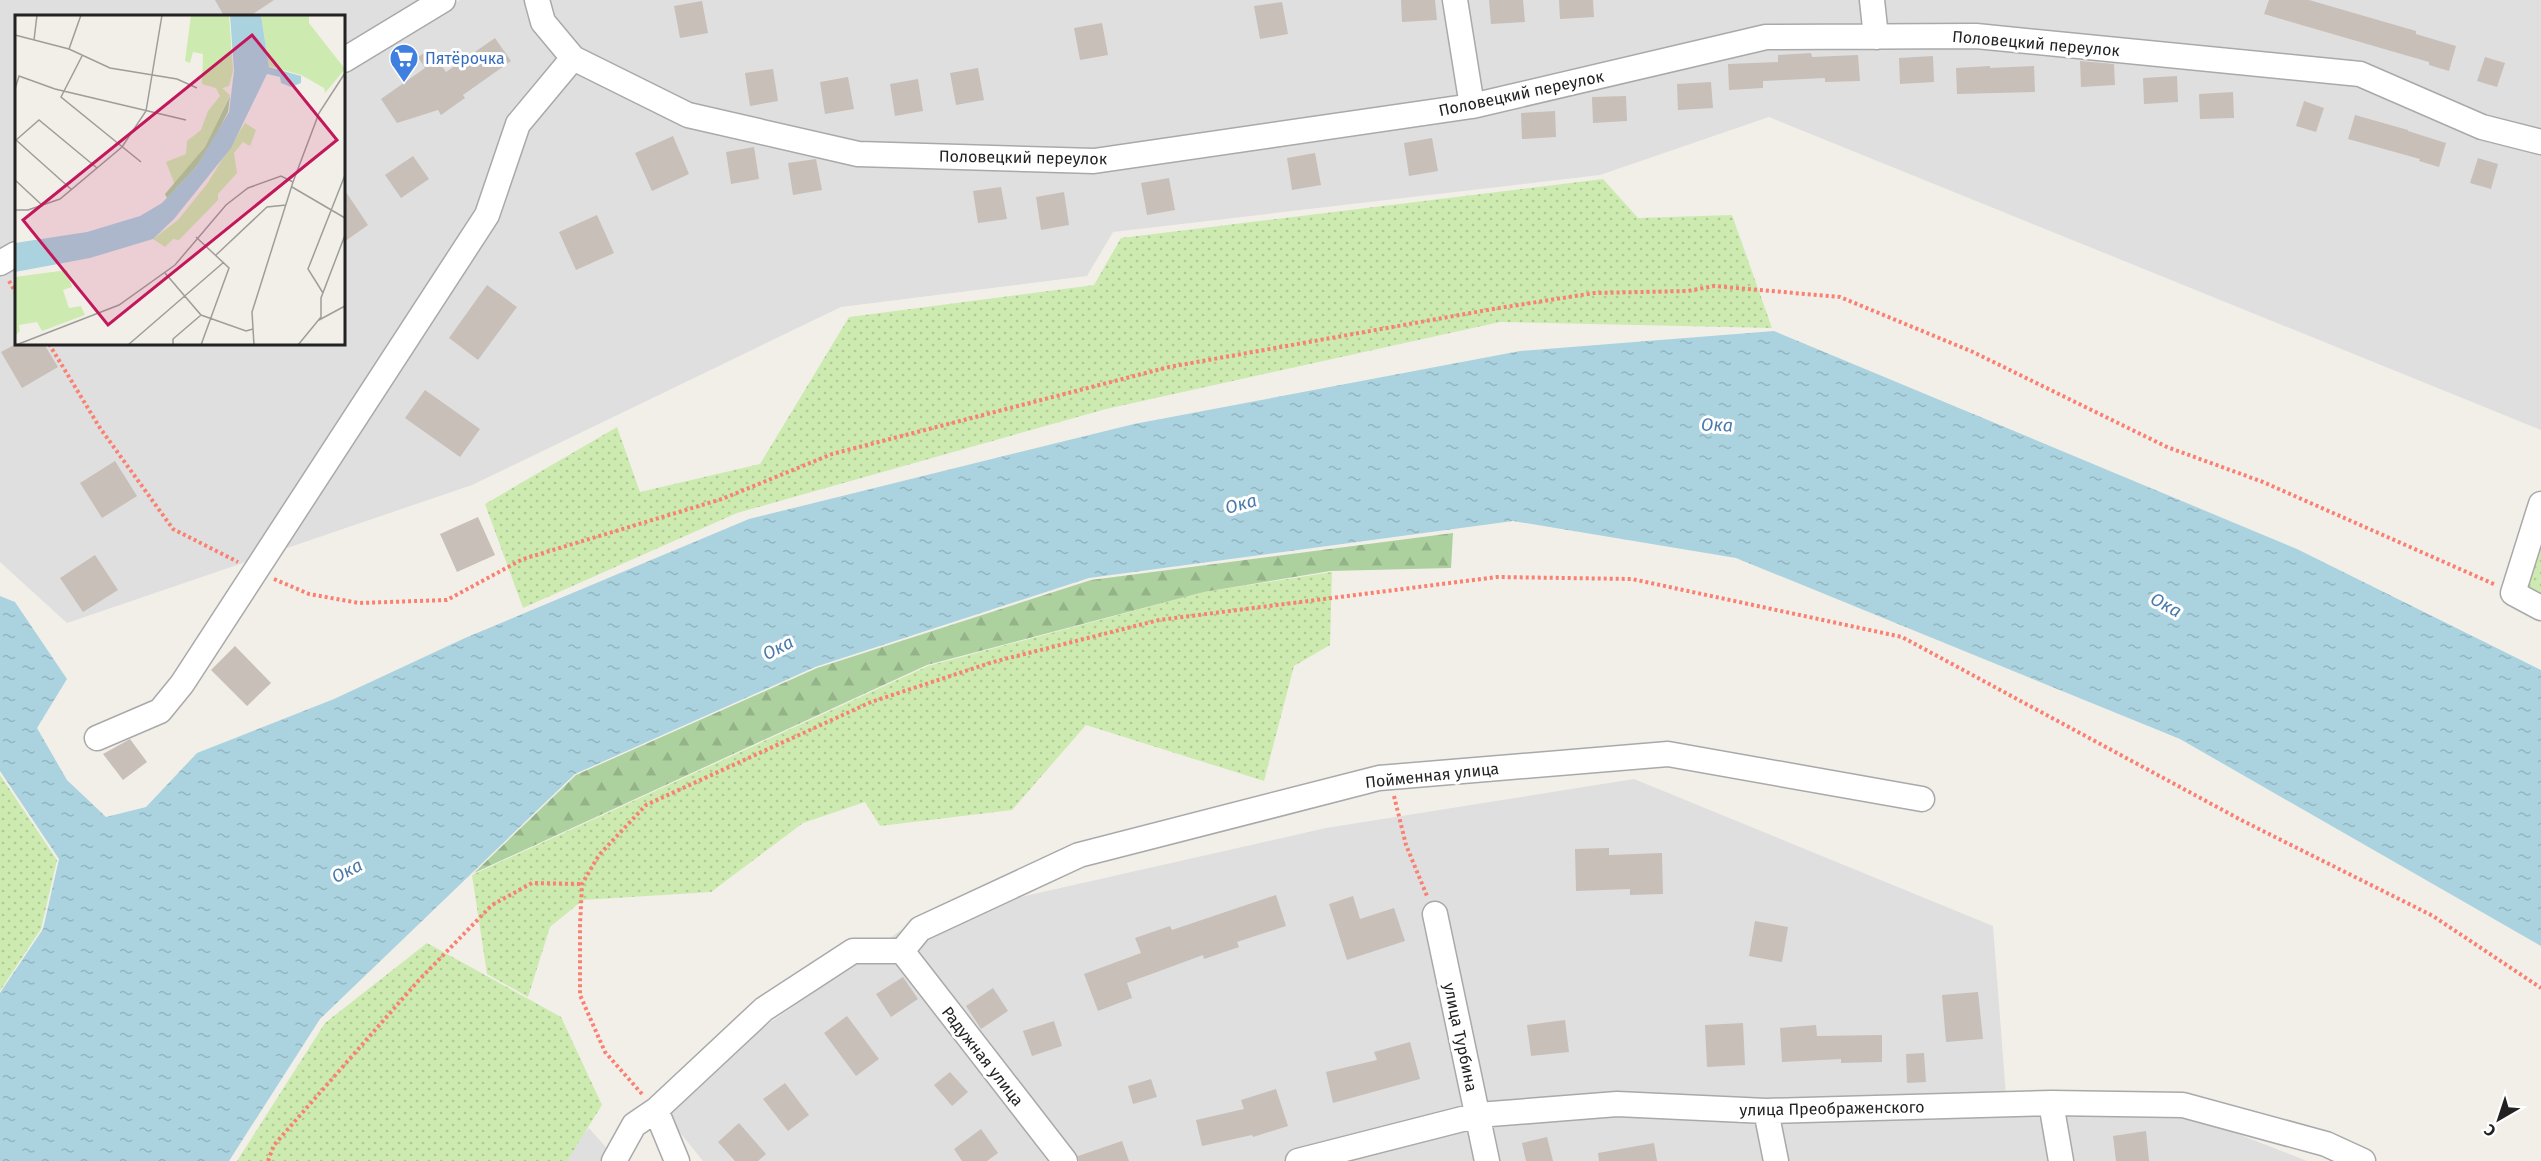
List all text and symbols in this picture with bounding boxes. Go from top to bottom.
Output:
inset map [15,15,345,345]
street label: Половецкий переулок [1951,27,2121,60]
supermarket icon: Пятёрочка [388,42,420,84]
place label: Пятёрочка [425,49,505,68]
street label: Половецкий переулок [1437,67,1606,120]
street label: Половецкий переулок [939,147,1108,168]
water label: Ока [1701,413,1733,437]
water label: Ока [1223,489,1259,519]
water label: Ока [2147,588,2185,622]
water label: Ока [759,631,797,665]
street label: Пойменная улица [1364,759,1500,792]
water label: Ока [328,854,366,888]
street label: улица Турбина [1440,981,1481,1093]
street label: Радужная улица [938,1003,1027,1110]
north arrow [2469,1089,2529,1149]
street label: улица Преображенского [1739,1097,1925,1120]
text: С [2480,1119,2499,1141]

